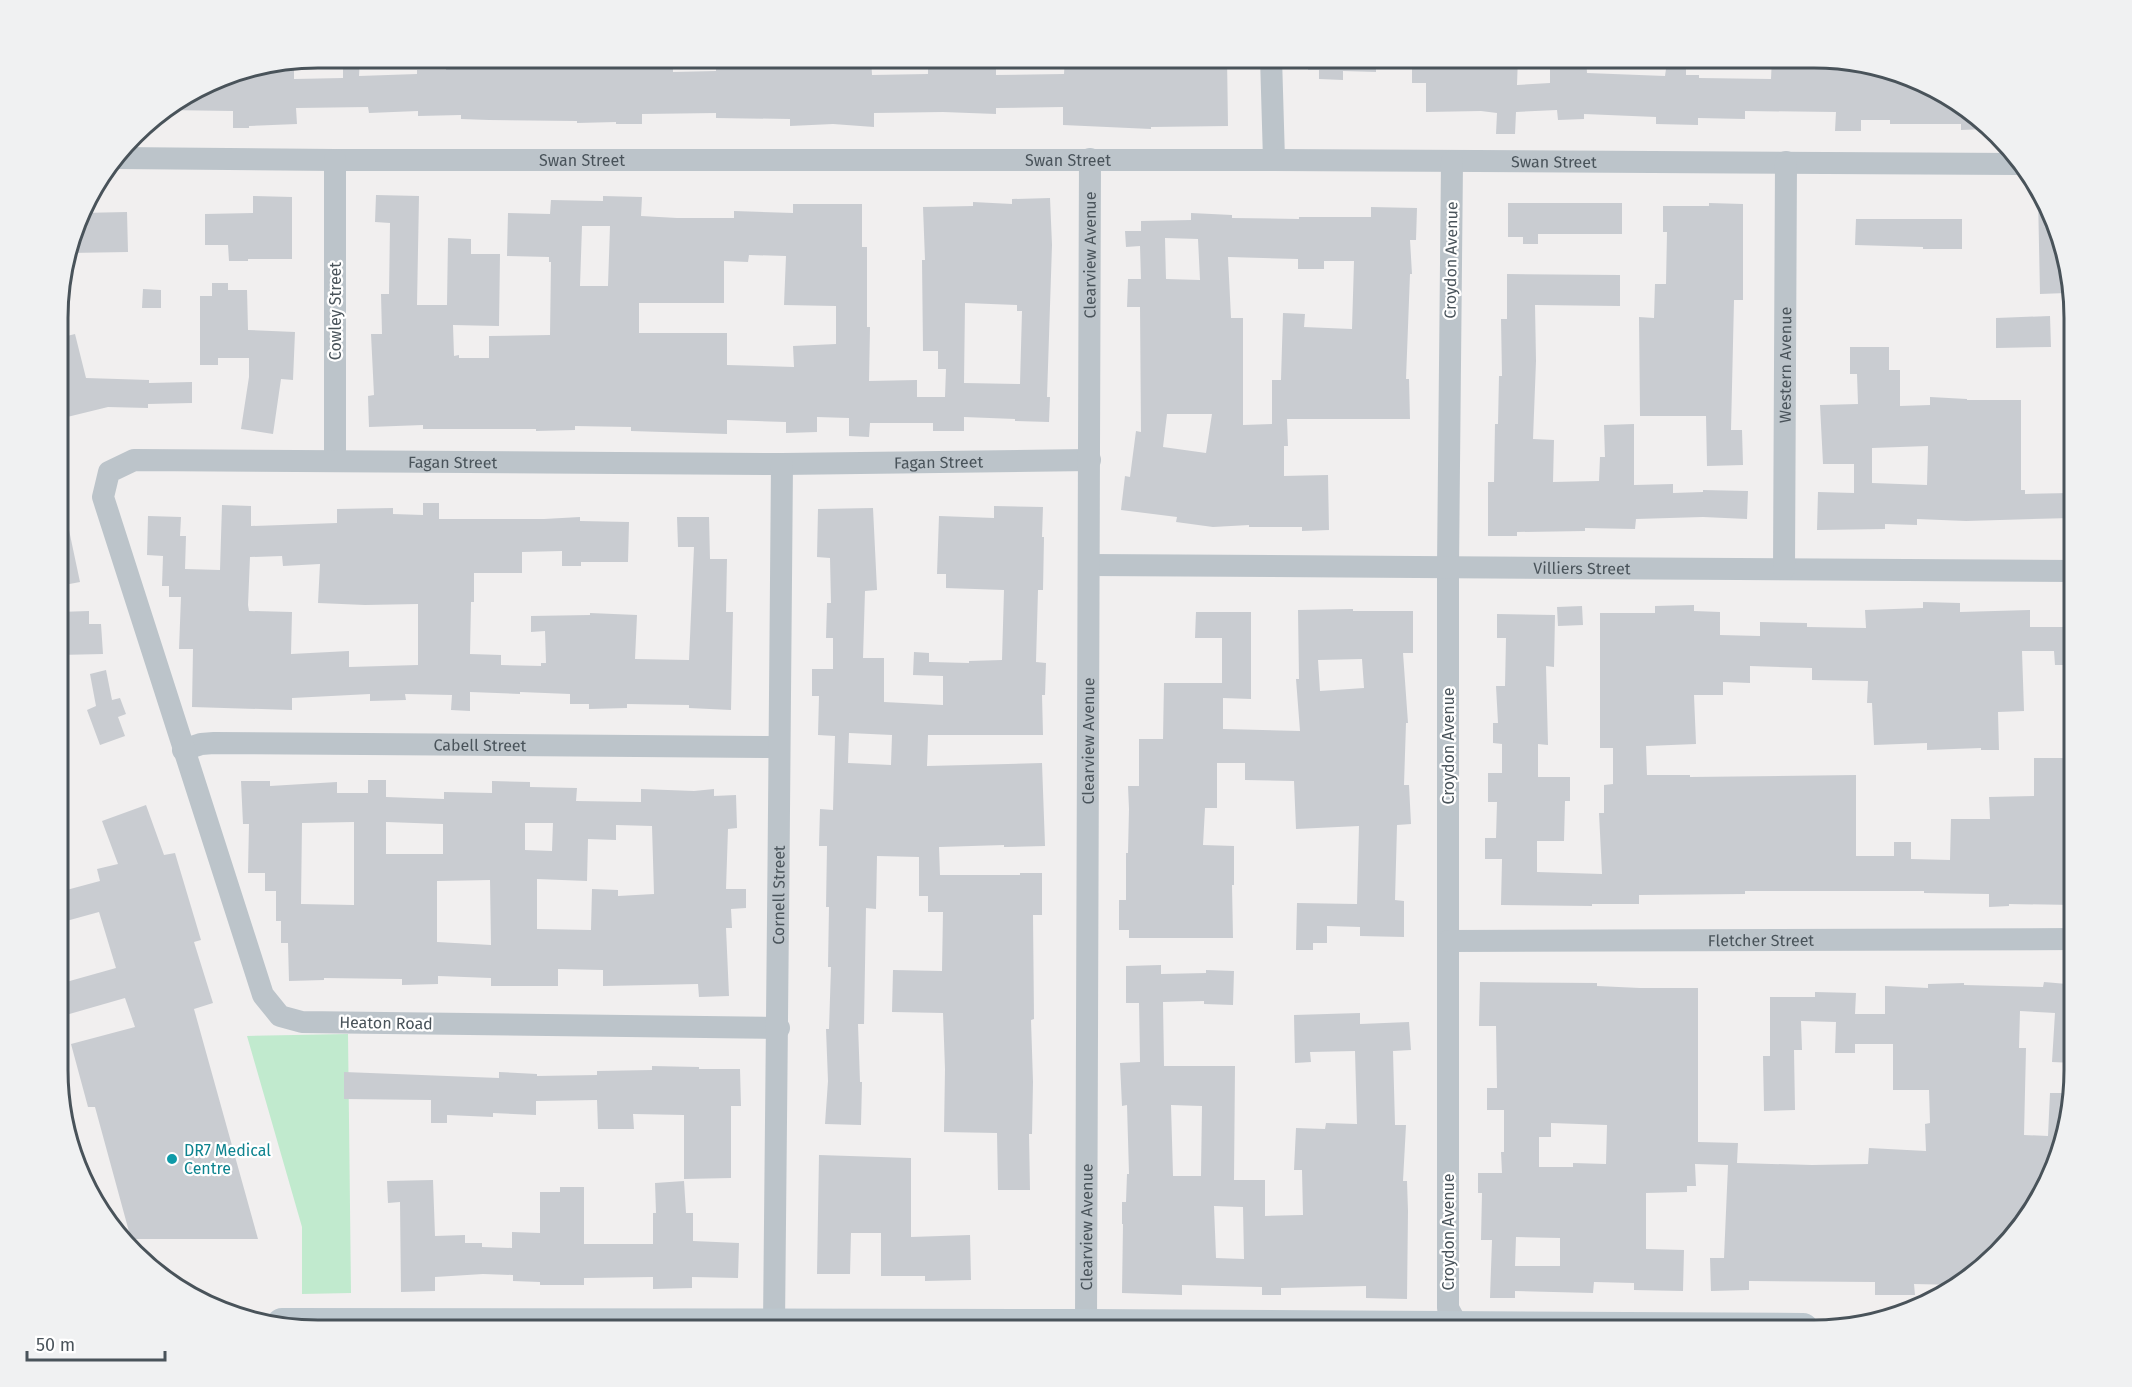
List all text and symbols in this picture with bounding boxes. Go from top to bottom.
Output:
street label: Swan Street [539,151,625,170]
street label: Swan Street [1025,151,1111,170]
street label: Swan Street [1511,152,1597,171]
street label: Clearview Avenue [1080,192,1099,318]
street label: Croydon Avenue [1440,201,1462,319]
street label: Cowley Street [326,262,345,360]
street label: Western Avenue [1775,307,1795,423]
street label: Fagan Street [408,452,498,472]
street label: Fagan Street [894,452,984,472]
street label: Villiers Street [1533,558,1631,578]
street label: Clearview Avenue [1078,678,1098,804]
street label: Croydon Avenue [1439,687,1458,805]
street label: Cabell Street [433,735,527,755]
street label: Cornell Street [769,845,788,945]
street label: Fletcher Street [1708,930,1814,950]
street label: Heaton Road [339,1013,433,1033]
place label: DR7 Medical Centre [184,1141,271,1178]
marker: DR7 Medical Centre [165,1152,179,1166]
street label: Clearview Avenue [1077,1164,1096,1290]
street label: Croydon Avenue [1439,1173,1458,1291]
scale bar [27,1324,165,1362]
text: 50 m [36,1334,75,1356]

